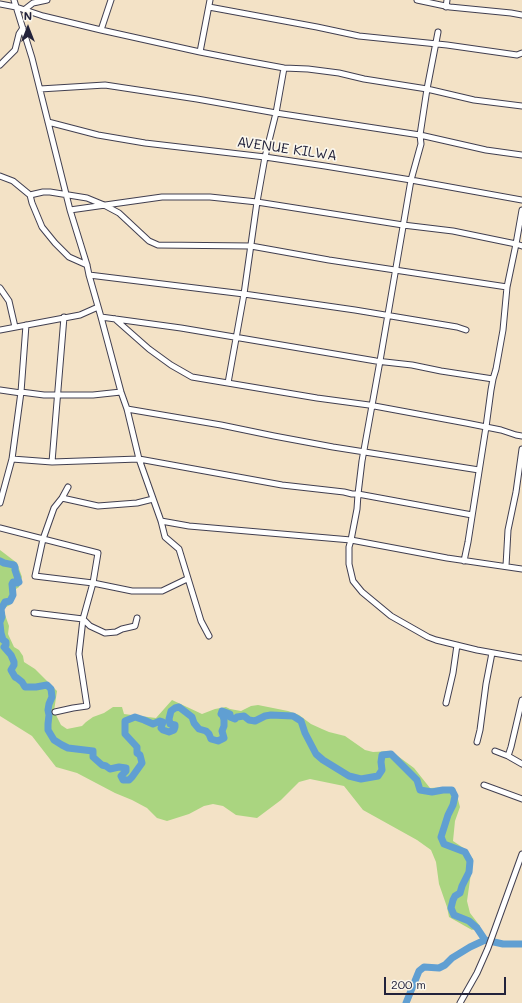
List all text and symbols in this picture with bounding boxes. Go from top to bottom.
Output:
north arrow [8,8,48,48]
text: N [24,8,32,23]
street label: AVENUE KILWA [236,134,338,164]
scale bar [386,969,508,995]
text: 200 m [391,976,426,992]

